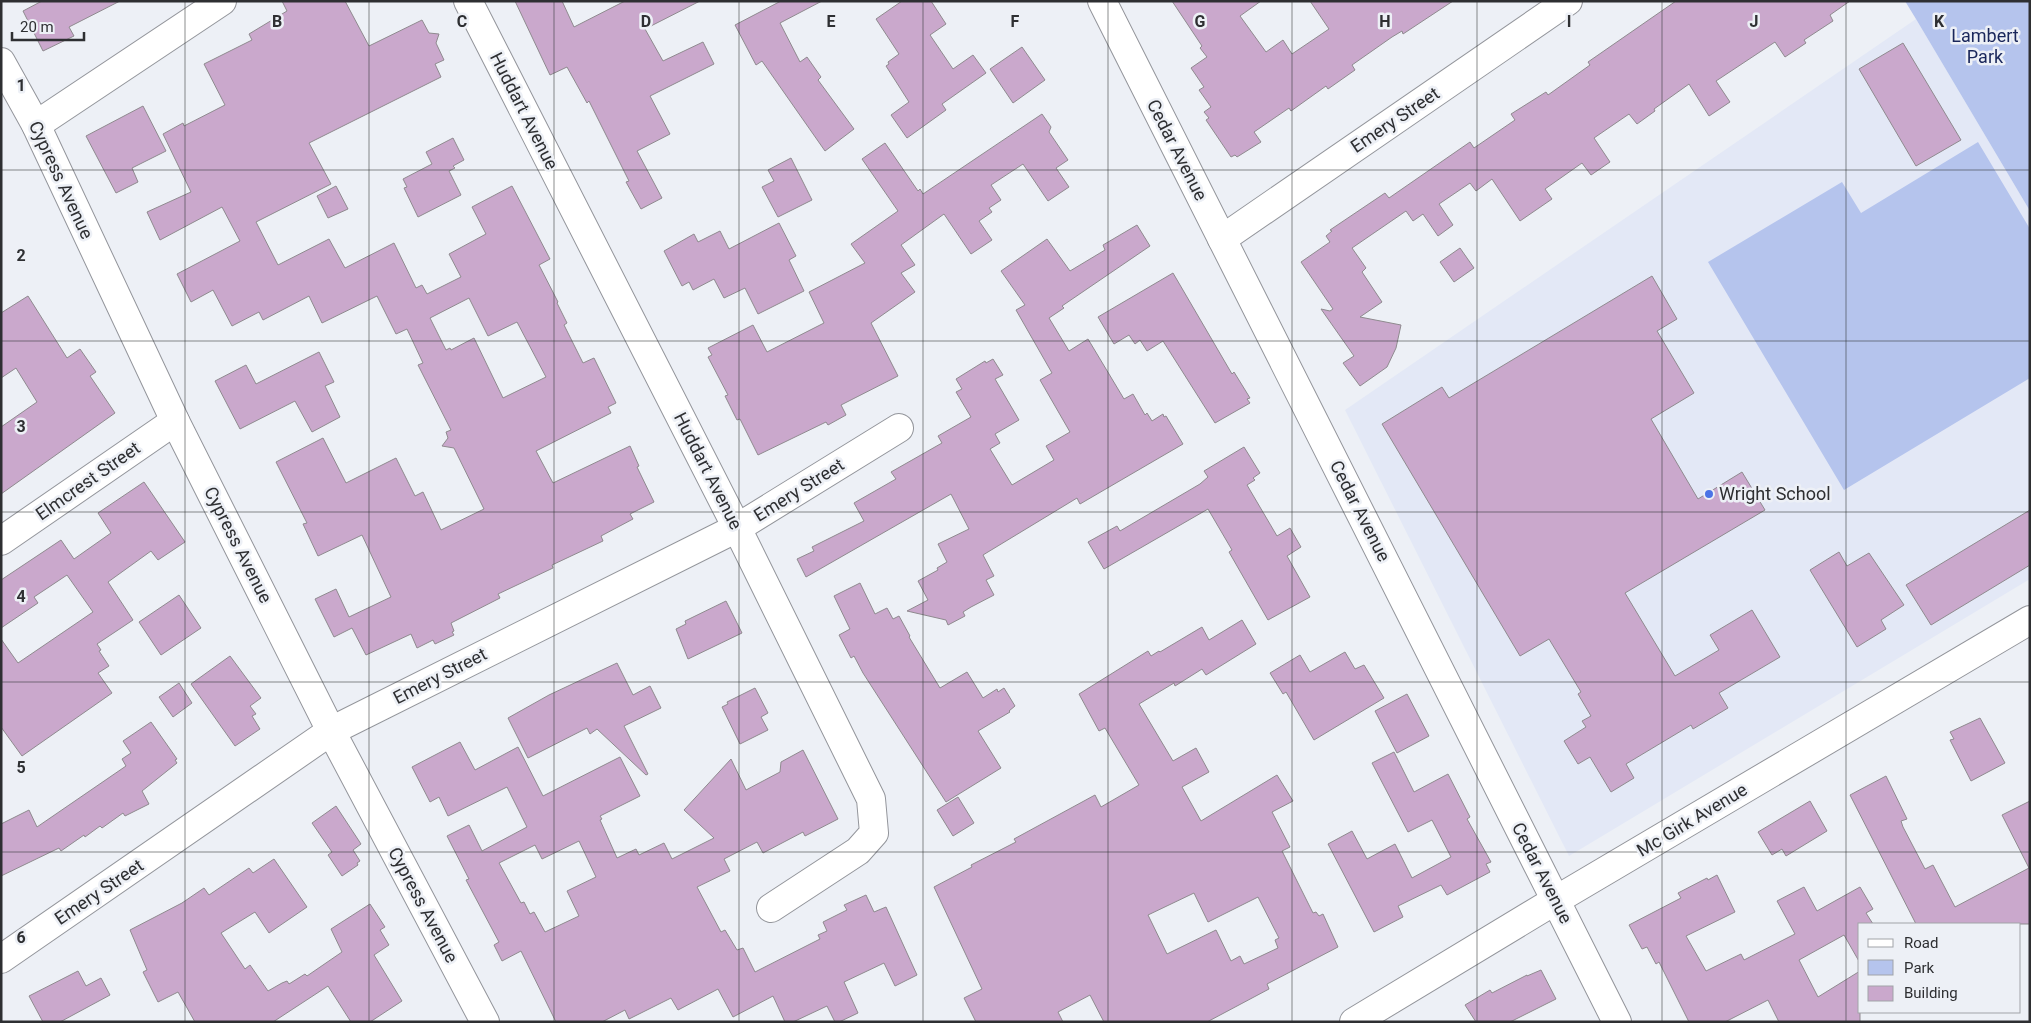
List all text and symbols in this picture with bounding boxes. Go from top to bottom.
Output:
scale bar [12,10,85,42]
text: B [272,12,282,31]
text: C [457,12,467,31]
text: D [641,12,651,31]
text: E [827,12,836,31]
text: F [1011,12,1020,31]
text: G [1195,12,1206,31]
text: H [1379,12,1391,31]
text: I [1567,12,1571,31]
text: J [1750,12,1758,31]
text: K [1934,12,1945,31]
text: 20 m [20,18,54,36]
park label: Lambert Park [1951,25,2019,67]
street label: Huddart Avenue [486,49,563,173]
text: 1 [16,76,26,95]
street label: Emery Street [1346,82,1443,157]
street label: Cedar Avenue [1143,96,1212,204]
street label: Cypress Avenue [25,117,98,242]
text: 2 [16,246,26,265]
street label: Huddart Avenue [670,409,747,533]
text: 3 [16,417,26,436]
street label: Elmcrest Street [32,437,144,524]
street label: Emery Street [750,454,848,526]
street label: Cedar Avenue [1326,457,1395,565]
street label: Cypress Avenue [200,483,277,606]
place label: Wright School [1719,483,1831,504]
marker: Wright School [1703,488,1715,500]
text: 4 [16,587,26,606]
street label: Emery Street [389,643,490,708]
text: 5 [16,758,26,777]
street label: Mc Girk Avenue [1633,778,1751,861]
street label: Cedar Avenue [1508,819,1577,927]
street label: Cypress Avenue [384,843,463,966]
street label: Emery Street [50,854,147,929]
legend [1858,923,2021,1013]
text: 6 [16,928,26,947]
text: Road [1904,934,1938,952]
text: Park [1904,959,1935,977]
text: Building [1904,984,1958,1002]

